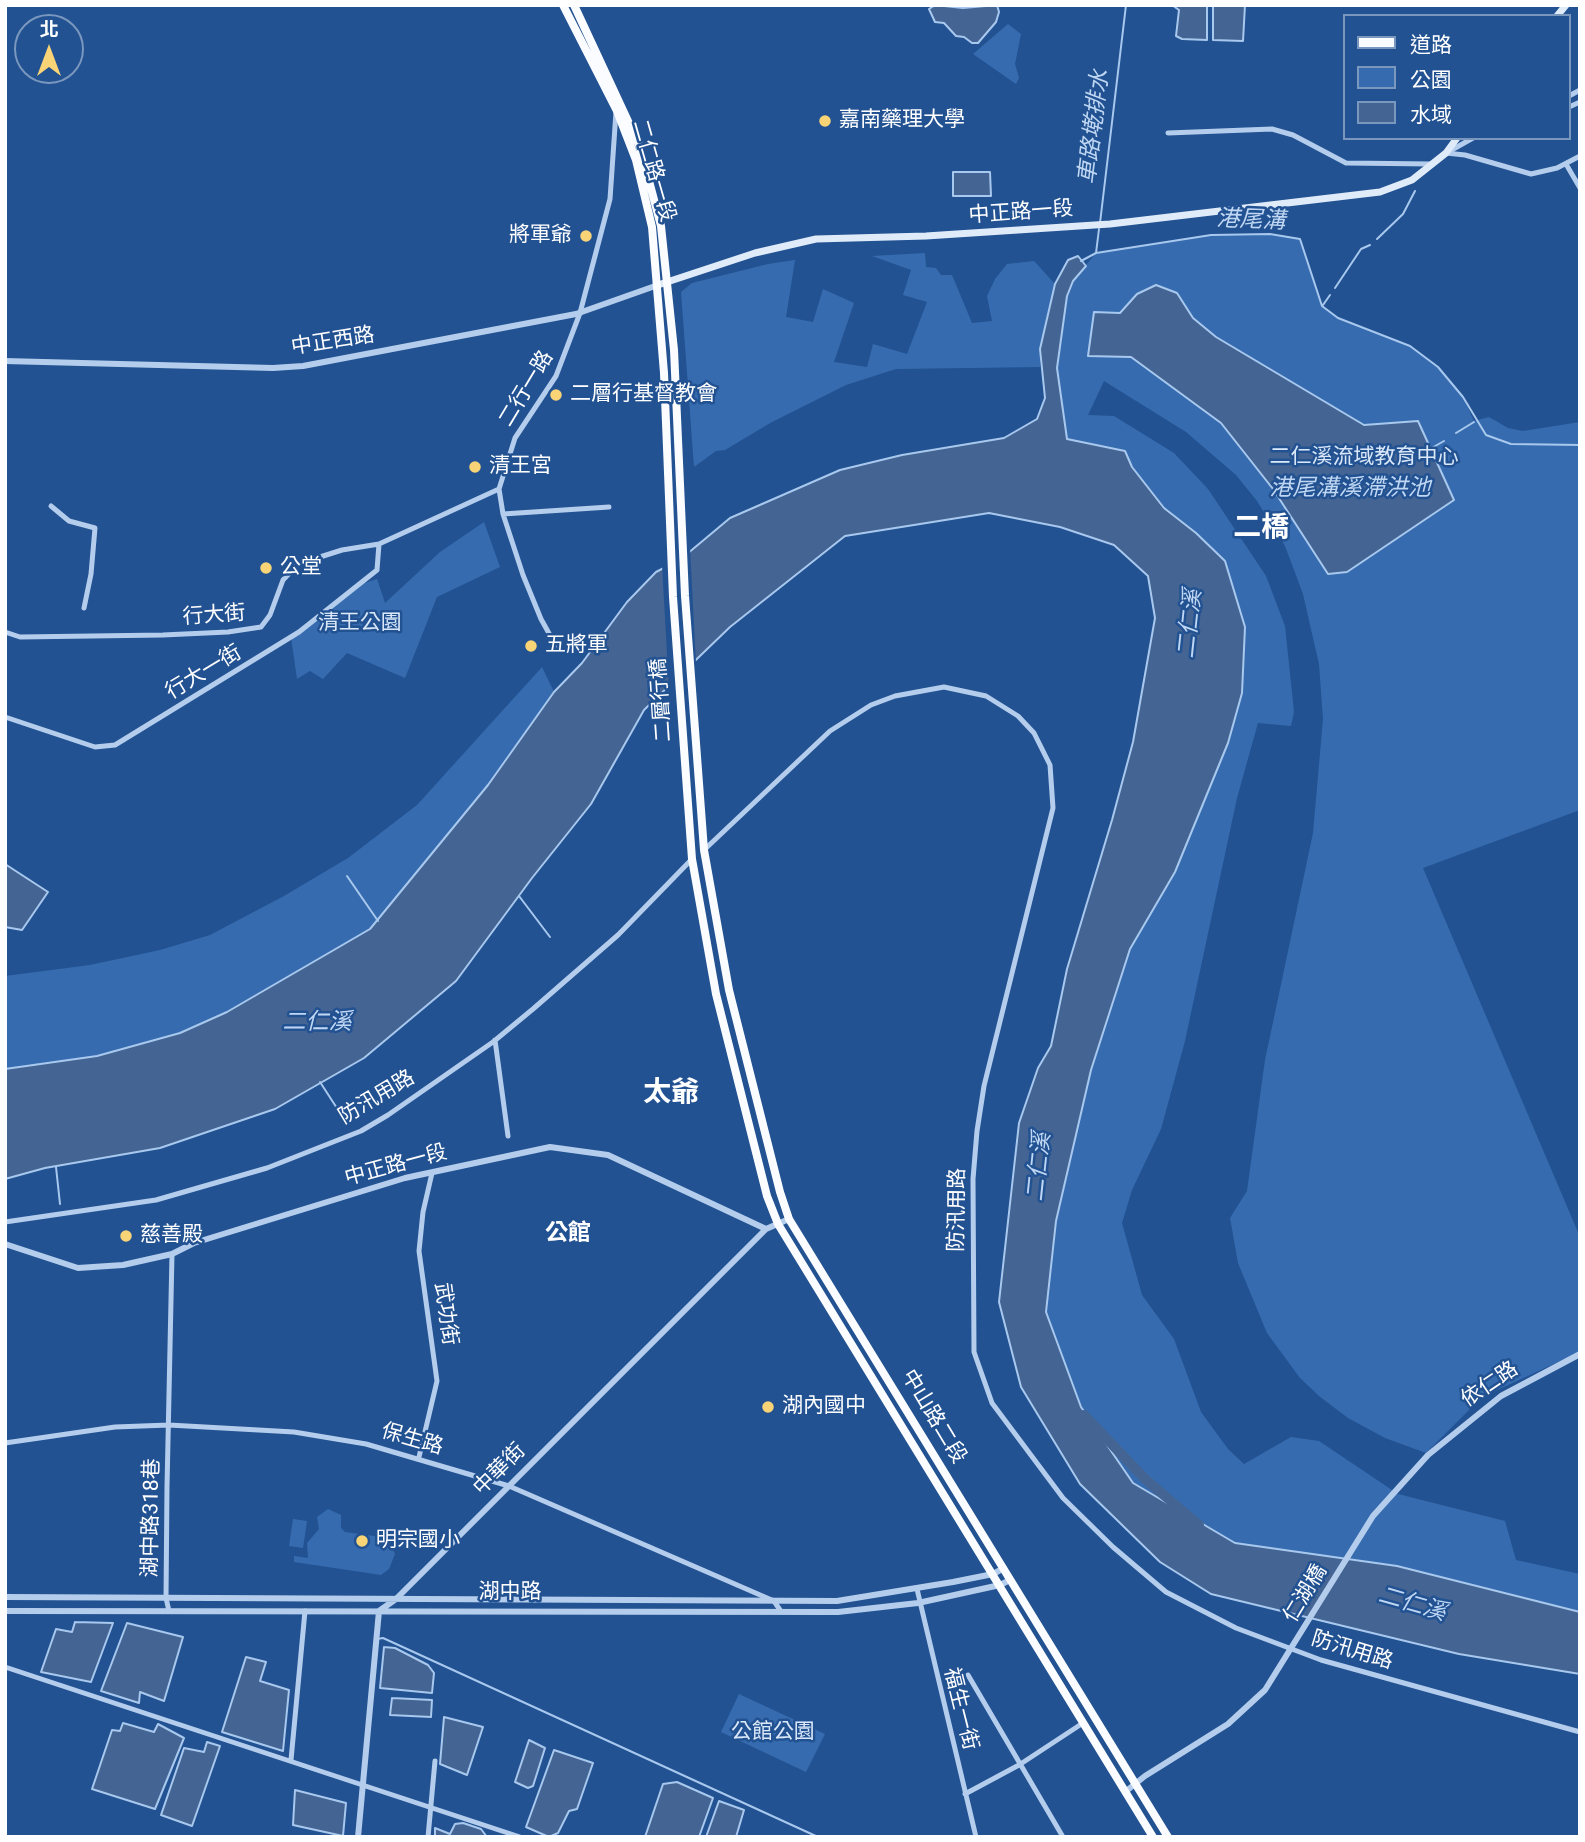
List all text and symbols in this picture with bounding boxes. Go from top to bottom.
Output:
north arrow [14,14,84,84]
legend [1344,14,1571,140]
text: 北 [39,18,59,41]
text: 道路 [1410,33,1452,57]
water label: 車路墘排水 [1074,68,1116,186]
text: 公園 [1410,68,1452,92]
text: 水域 [1410,103,1452,127]
place label: 嘉南藥理大學 [839,108,965,134]
marker: 嘉南藥理大學 [817,113,833,129]
street label: 二仁路一段 [626,117,680,225]
street label: 中正路一段 [968,197,1074,229]
water label: 港尾溝 [1216,206,1286,236]
place label: 將軍爺 [509,223,572,249]
marker: 將軍爺 [578,228,594,244]
street label: 中正西路 [290,323,376,361]
street label: 二行一路 [495,347,559,431]
place label: 二層行基督教會 [570,382,717,408]
marker: 二層行基督教會 [548,387,564,403]
park label: 二仁溪流域教育中心 [1270,445,1458,471]
place label: 清王宮 [489,454,552,480]
marker: 清王宮 [467,459,483,475]
water label: 港尾溝溪滯洪池 [1270,475,1430,503]
district label: 二橋 [1233,512,1289,546]
place label: 公堂 [280,555,322,581]
marker: 公堂 [258,560,274,576]
water label: 二仁溪 [1174,588,1208,660]
street label: 行大街 [182,601,246,631]
park label: 清王公園 [318,611,402,637]
place label: 五將軍 [545,633,608,659]
marker: 五將軍 [523,638,539,654]
street label: 行大一街 [162,641,246,705]
street label: 二層行橋 [647,657,677,743]
water label: 二仁溪 [283,1009,351,1037]
street label: 防汛用路 [335,1066,419,1130]
district label: 太爺 [643,1077,699,1111]
water label: 二仁溪 [1023,1131,1057,1203]
street label: 中正路一段 [342,1140,450,1192]
street label: 防汛用路 [945,1168,971,1252]
district label: 公館 [545,1220,591,1248]
place label: 慈善殿 [140,1223,203,1249]
marker: 慈善殿 [118,1228,134,1244]
street label: 武功街 [428,1281,462,1347]
street label: 依仁路 [1457,1357,1523,1413]
street label: 中山路二段 [895,1366,971,1468]
place label: 湖內國中 [782,1394,866,1420]
marker: 湖內國中 [760,1399,776,1415]
street label: 保生路 [378,1419,446,1461]
street label: 中華街 [469,1439,531,1501]
street label: 湖中路318巷 [138,1458,166,1578]
place label: 明宗國小 [376,1528,460,1554]
marker: 明宗國小 [354,1533,370,1549]
street label: 仁湖橋 [1279,1561,1333,1627]
street label: 湖中路 [479,1580,541,1606]
water label: 二仁溪 [1375,1582,1449,1628]
street label: 防汛用路 [1308,1627,1396,1675]
street label: 福生一街 [938,1665,982,1753]
park label: 公館公園 [731,1720,815,1746]

